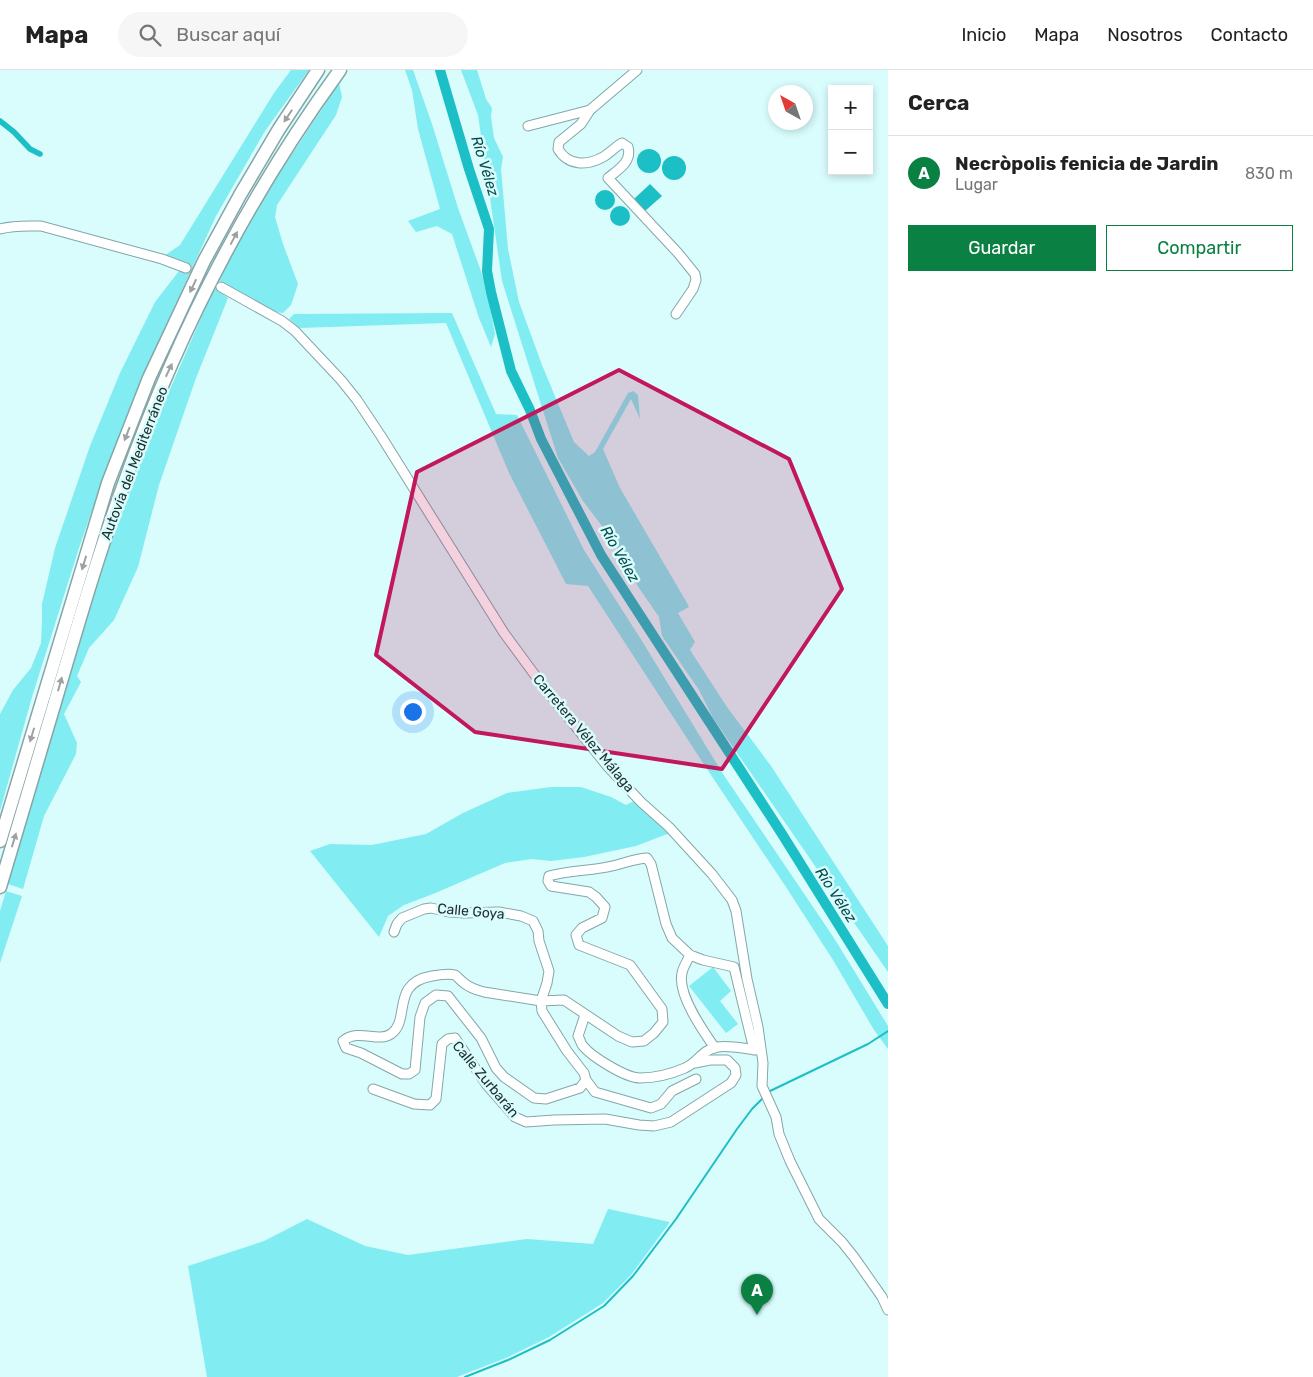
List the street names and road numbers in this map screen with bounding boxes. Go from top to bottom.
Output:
street label: Autovía del Mediterráneo [97,384,172,542]
street label: Carretera Vélez Málaga [529,671,638,796]
street label: Calle Goya [437,900,505,923]
street label: Calle Zurbarán [449,1038,523,1121]

